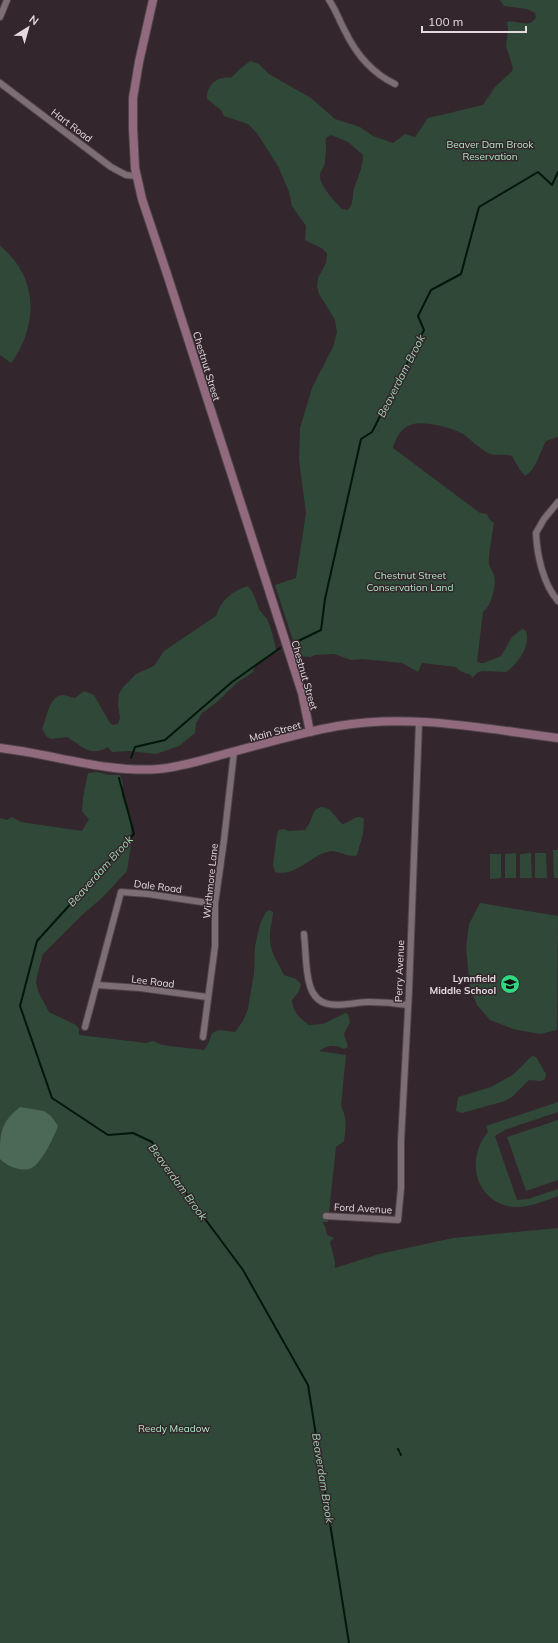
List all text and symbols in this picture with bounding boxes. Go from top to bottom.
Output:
north arrow [8,8,48,48]
scale bar [422,8,526,34]
text: N [26,12,42,28]
text: 100 m [428,14,463,29]
street label: Hart Road [49,106,95,145]
park label: Beaver Dam Brook Reservation [447,138,534,163]
street label: Chestnut Street [190,330,223,403]
water label: Beaverdam Brook [374,332,428,420]
park label: Chestnut Street Conservation Land [367,569,453,594]
street label: Chestnut Street [288,639,321,712]
street label: Main Street [248,718,303,745]
water label: Beaverdam Brook [64,832,136,910]
street label: Wirthmore Lane [200,843,221,919]
street label: Dale Road [133,877,183,896]
street label: Perry Avenue [392,940,407,1002]
street label: Lee Road [131,972,175,991]
place label: Lynnfield Middle School [429,972,496,997]
school or university icon: Lynnfield Middle School [499,973,521,995]
water label: Beaverdam Brook [146,1141,211,1223]
street label: Ford Avenue [334,1200,392,1217]
park label: Reedy Meadow [138,1422,210,1435]
water label: Beaverdam Brook [309,1432,337,1524]

